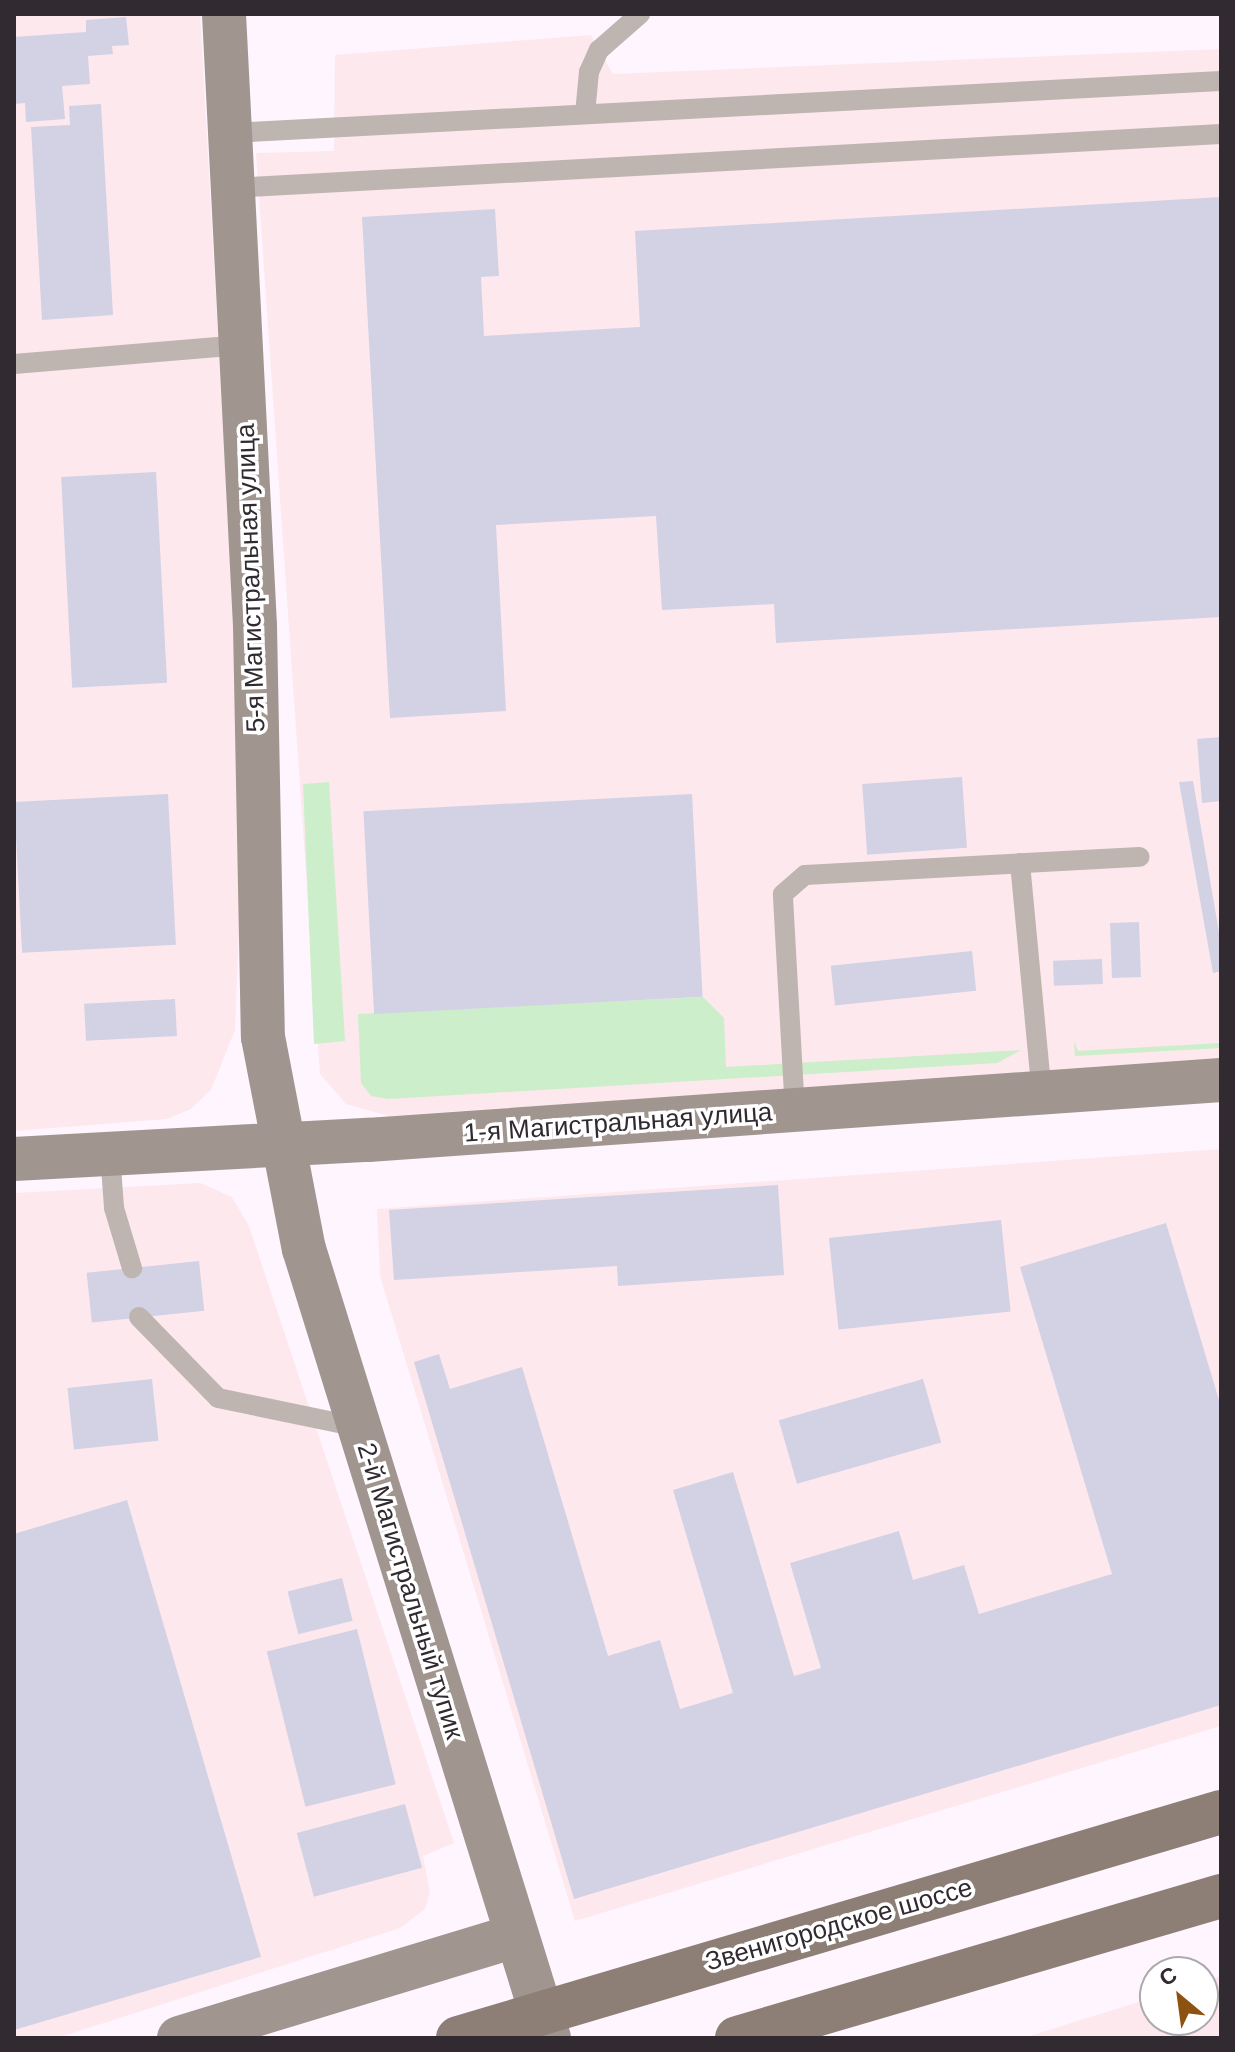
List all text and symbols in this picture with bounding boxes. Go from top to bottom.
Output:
street label: 5-я Магистральная улица [230,423,272,733]
street label: 1-я Магистральная улица [463,1097,773,1149]
street label: 2-й Магистральный тупик [350,1439,470,1743]
street label: Звенигородское шоссе [702,1872,976,1978]
north arrow [1139,1956,1219,2036]
text: С [1155,1962,1181,1991]

